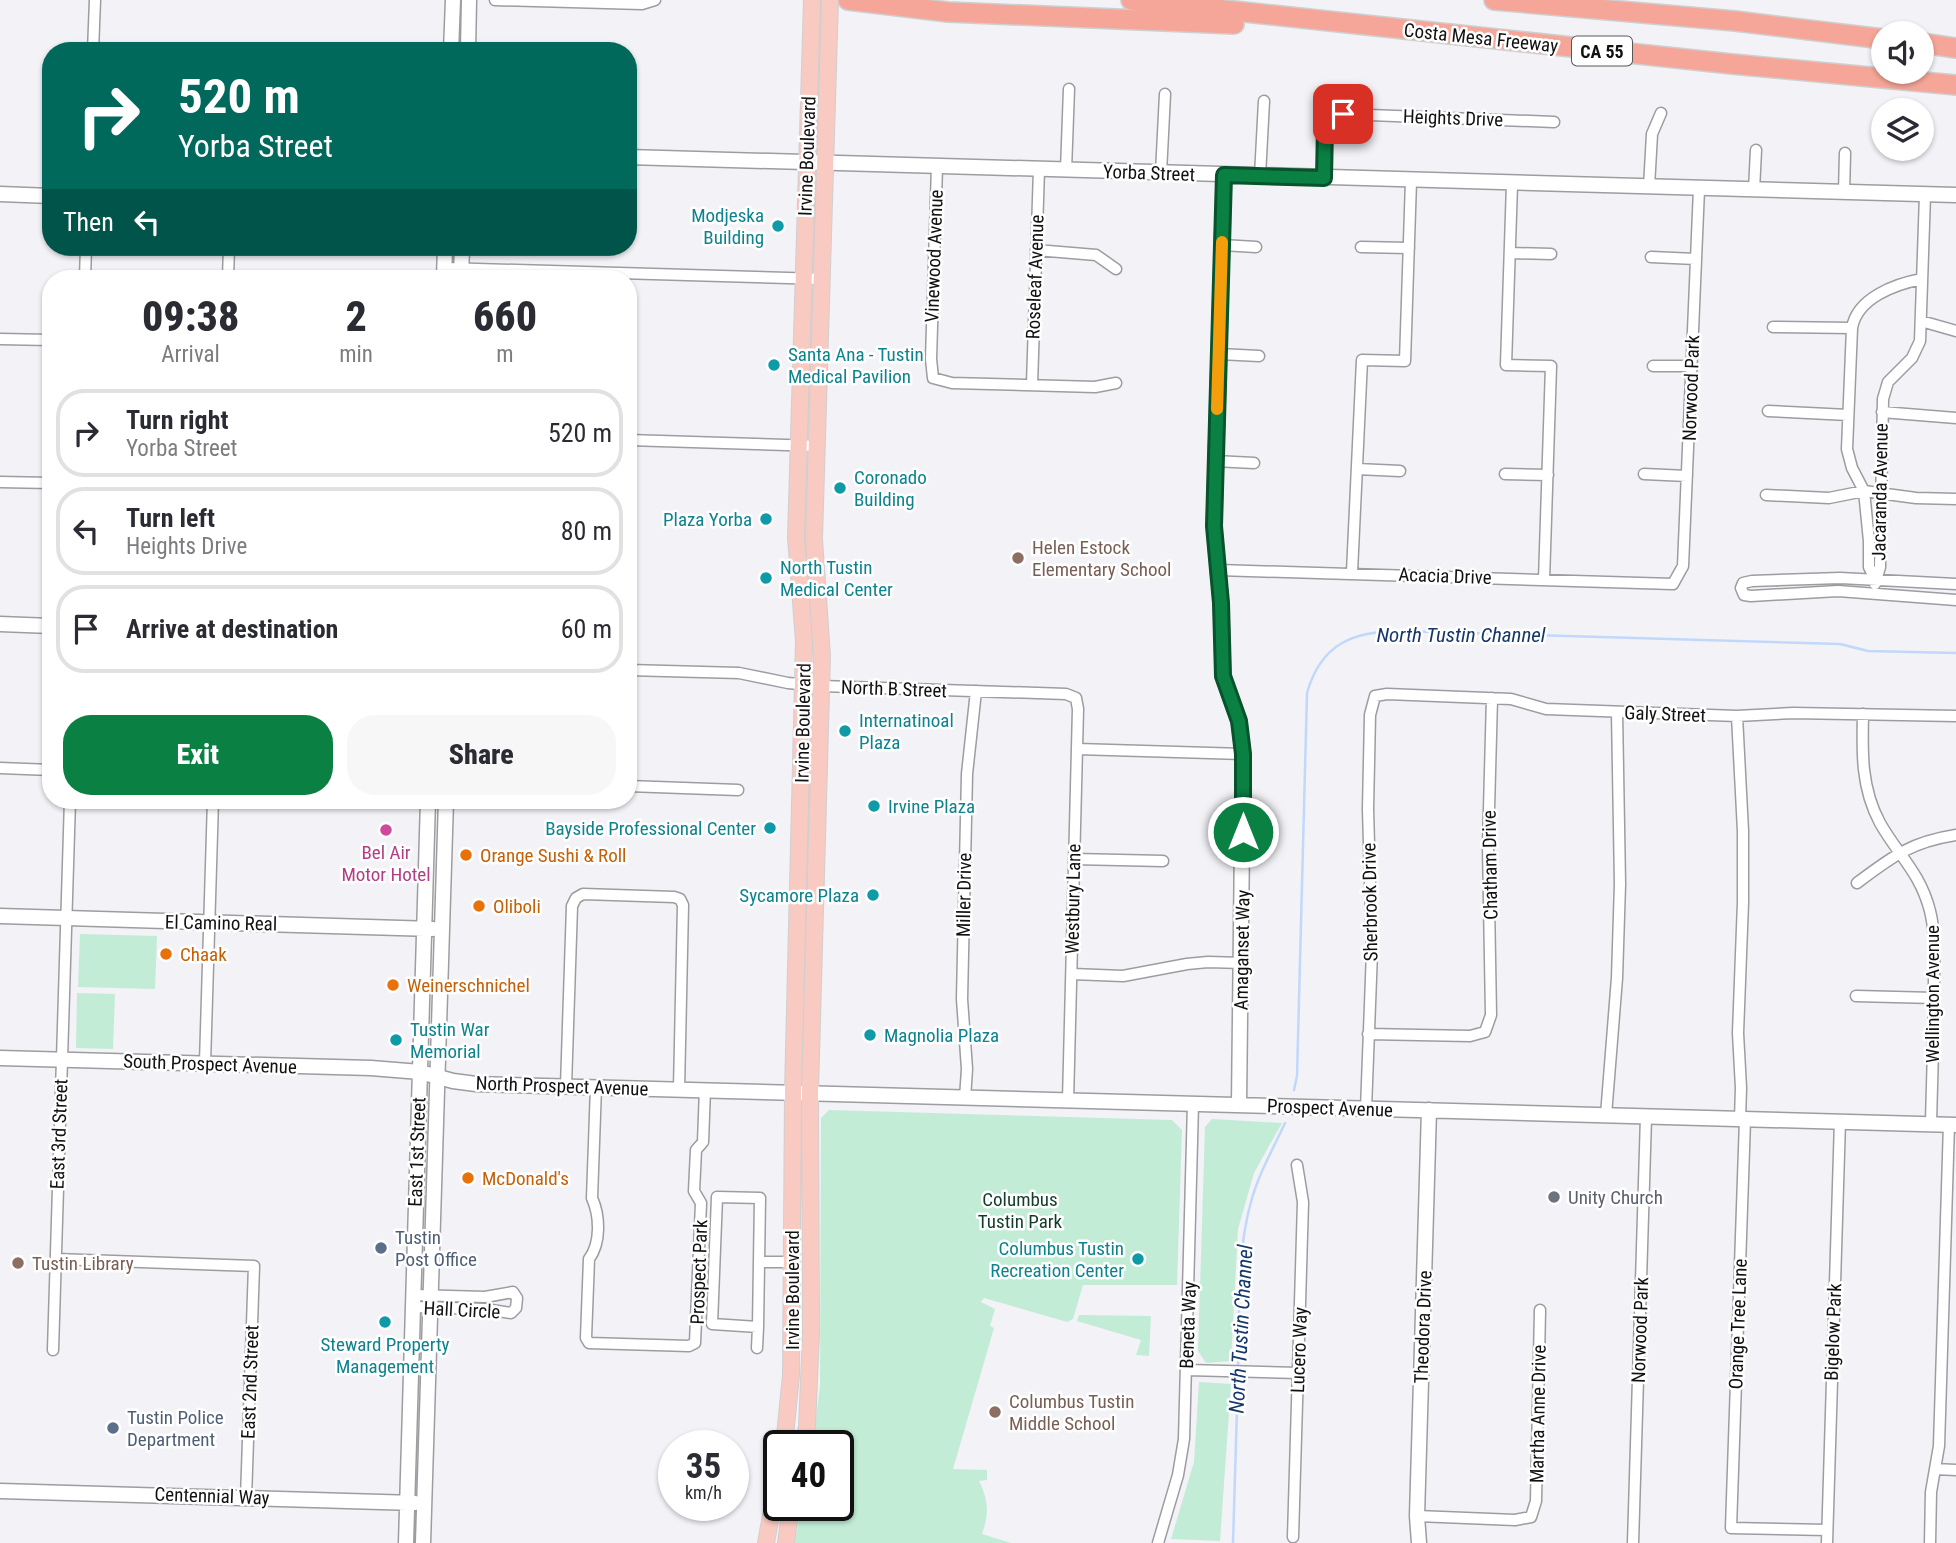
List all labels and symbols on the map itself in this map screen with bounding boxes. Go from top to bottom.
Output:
street label: Costa Mesa Freeway [1403,18,1559,58]
road number: CA 55 [1572,36,1632,66]
pin [1313,84,1373,144]
street label: Irvine Boulevard [793,96,821,216]
street label: Heights Drive [1403,105,1504,131]
street label: Yorba Street [1103,160,1195,186]
street label: Vinewood Avenue [920,189,948,323]
place label: Modjeska Building [691,204,764,249]
street label: Roseleaf Avenue [1021,214,1049,340]
marker: Modjeska Building [770,218,786,234]
street label: Norwood Park [1678,334,1704,442]
place label: Santa Ana - Tustin Medical Pavilion [788,343,924,388]
marker: Santa Ana - Tustin Medical Pavilion [766,357,782,373]
street label: Jacaranda Avenue [1867,423,1893,561]
place label: Coronado Building [854,466,927,511]
marker: Coronado Building [832,480,848,496]
place label: Plaza Yorba [663,508,752,531]
marker: Plaza Yorba [758,511,774,527]
place label: Helen Estock Elementary School [1032,536,1171,581]
marker: Helen Estock Elementary School [1010,550,1026,566]
place label: North Tustin Medical Center [780,556,893,601]
street label: Acacia Drive [1398,563,1492,589]
marker: North Tustin Medical Center [758,570,774,586]
water label: North Tustin Channel [1377,623,1546,647]
street label: Irvine Boulevard [790,663,816,783]
street label: North B Street [841,676,947,702]
street label: Galy Street [1624,701,1706,727]
place label: Internatinoal Plaza [859,709,954,754]
marker: Internatinoal Plaza [837,723,853,739]
place label: Irvine Plaza [888,795,975,818]
position arrow [1206,795,1280,869]
marker: Irvine Plaza [866,798,882,814]
street label: Chatham Drive [1478,810,1502,920]
place label: Bayside Professional Center [545,817,756,840]
marker: Bayside Professional Center [762,820,778,836]
marker: Bel Air Motor Hotel [378,822,394,838]
place label: Bel Air Motor Hotel [341,841,431,886]
street label: Sherbrook Drive [1357,842,1383,961]
place label: Orange Sushi & Roll [480,844,626,867]
street label: Westbury Lane [1061,844,1085,954]
marker: Orange Sushi & Roll [458,847,474,863]
street label: Miller Drive [952,853,976,937]
place label: Sycamore Plaza [739,884,859,907]
marker: Sycamore Plaza [865,887,881,903]
street label: Amaganset Way [1229,889,1255,1011]
place label: Oliboli [493,895,541,918]
marker: Oliboli [471,898,487,914]
street label: El Camino Real [165,911,277,935]
street label: Wellington Avenue [1921,925,1944,1063]
place label: Chaak [180,943,227,966]
marker: Chaak [158,946,174,962]
place label: Weinerschnichel [407,974,530,997]
marker: Weinerschnichel [385,977,401,993]
place label: Tustin War Memorial [410,1018,490,1063]
place label: Magnolia Plaza [884,1024,999,1047]
marker: Magnolia Plaza [862,1027,878,1043]
marker: Tustin War Memorial [388,1032,404,1048]
street label: South Prospect Avenue [123,1049,297,1079]
street label: North Prospect Avenue [475,1071,649,1101]
street label: East 3rd Street [46,1078,72,1190]
street label: Prospect Avenue [1267,1094,1393,1122]
street label: East 1st Street [404,1097,430,1207]
place label: McDonald's [482,1167,569,1190]
marker: McDonald's [460,1170,476,1186]
place label: Unity Church [1568,1186,1663,1209]
park label: Columbus Tustin Park [978,1188,1063,1233]
marker: Unity Church [1546,1189,1562,1205]
street label: Prospect Park [686,1219,712,1325]
place label: Tustin Post Office [395,1226,477,1271]
street label: Irvine Boulevard [781,1230,804,1350]
place label: Columbus Tustin Recreation Center [990,1237,1124,1282]
marker: Tustin Post Office [373,1240,389,1256]
water label: North Tustin Channel [1225,1244,1257,1414]
marker: Columbus Tustin Recreation Center [1130,1251,1146,1267]
place label: Tustin Library [32,1252,134,1275]
marker: Tustin Library [10,1255,26,1271]
street label: Orange Tree Lane [1724,1258,1752,1390]
street label: Theodora Drive [1410,1270,1436,1384]
street label: Norwood Park [1627,1276,1653,1384]
street label: Beneta Way [1175,1281,1201,1369]
street label: Bigelow Park [1820,1282,1846,1381]
street label: Hall Circle [423,1297,501,1323]
street label: Lucero Way [1286,1307,1312,1393]
marker: Steward Property Management [377,1314,393,1330]
street label: East 2nd Street [237,1325,263,1439]
place label: Steward Property Management [321,1333,450,1378]
street label: Martha Anne Drive [1525,1344,1551,1483]
place label: Columbus Tustin Middle School [1009,1390,1134,1435]
marker: Columbus Tustin Middle School [987,1404,1003,1420]
place label: Tustin Police Department [127,1406,224,1451]
marker: Tustin Police Department [105,1420,121,1436]
speed limit sign: 40 [763,1430,854,1521]
street label: Centennial Way [154,1482,270,1510]

